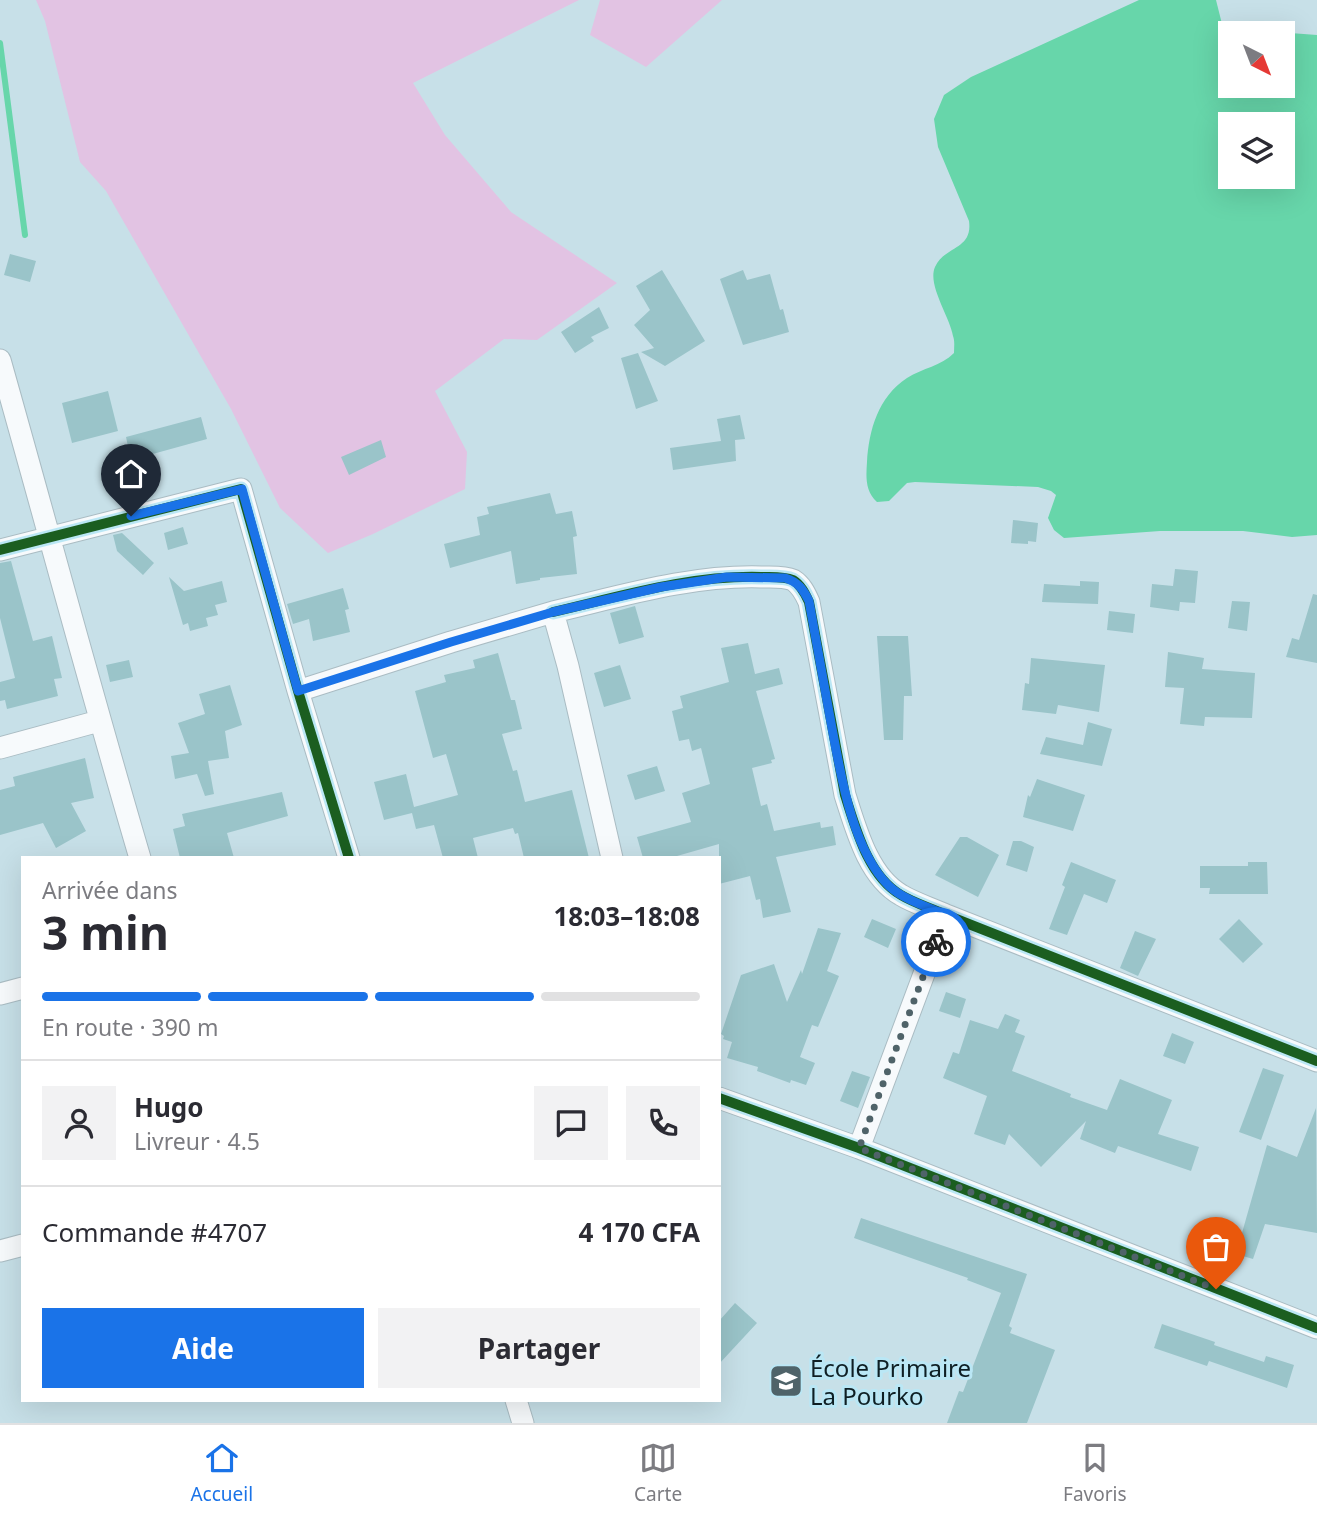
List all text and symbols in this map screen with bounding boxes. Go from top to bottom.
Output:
north arrow [1218,21,1295,98]
map controls [1218,21,1295,189]
button: layers [1218,112,1295,189]
pin [101,444,161,516]
icon: home [112,455,150,493]
text: Arrivée dans [42,874,178,906]
text: 18:03–18:08 [553,898,700,934]
text: 3 min [42,901,169,963]
courier [901,907,971,977]
icon: bike [917,923,955,961]
text: En route · 390 m [42,1011,219,1043]
button: person [42,1086,116,1160]
button: chat [534,1086,608,1160]
button: phone [626,1086,700,1160]
text: Hugo [134,1089,203,1125]
text: Livreur · 4.5 [134,1125,260,1157]
text: Commande #4707 [42,1214,267,1250]
text: 4 170 CFA [579,1214,700,1250]
pin [1186,1217,1246,1289]
icon: bag [1197,1228,1235,1266]
button: Aide [42,1308,364,1388]
button: Partager [378,1308,700,1388]
place label: École Primaire La Pourko [810,1351,971,1412]
school or university icon: École Primaire La Pourko [767,1362,805,1400]
tab: Accueil [190,1439,253,1507]
tab: Carte [634,1439,682,1507]
tab: Favoris [1063,1439,1127,1507]

